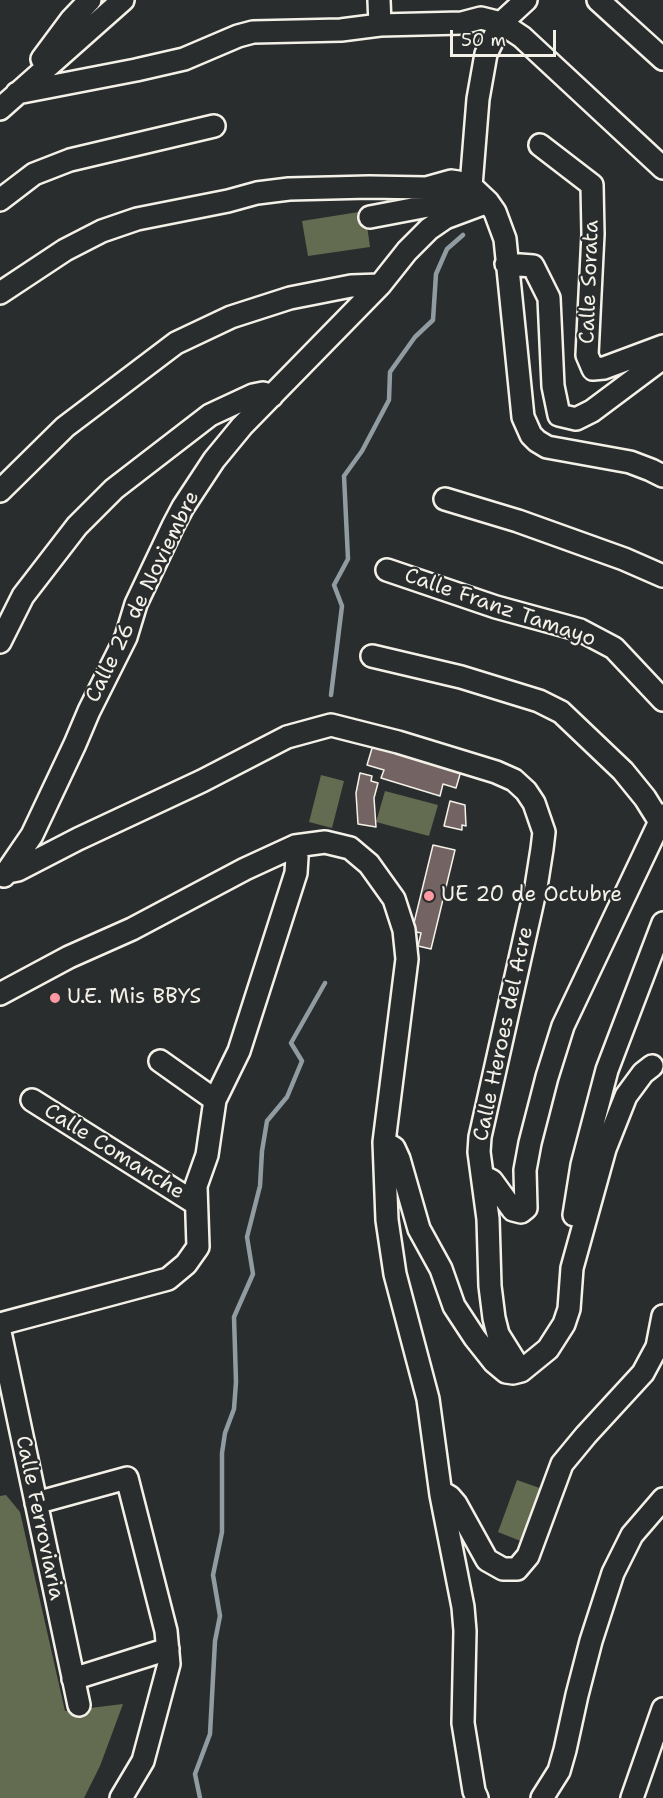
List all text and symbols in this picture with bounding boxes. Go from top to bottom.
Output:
scale bar [453,18,560,56]
text: 50 m [461,28,506,52]
street label: Calle Sorata [575,220,605,344]
street label: Calle 26 de Noviembre [81,487,205,707]
street label: Calle Franz Tamayo [401,563,599,653]
place label: UE 20 de Octubre [441,883,622,909]
marker: UE 20 de Octubre [422,889,436,903]
street label: Calle Heroes del Acre [469,924,539,1144]
place label: U.E. Mis BBYS [67,985,201,1011]
marker: U.E. Mis BBYS [48,991,62,1005]
street label: Calle Comanche [39,1099,189,1205]
street label: Calle Ferroviaria [9,1434,69,1602]

